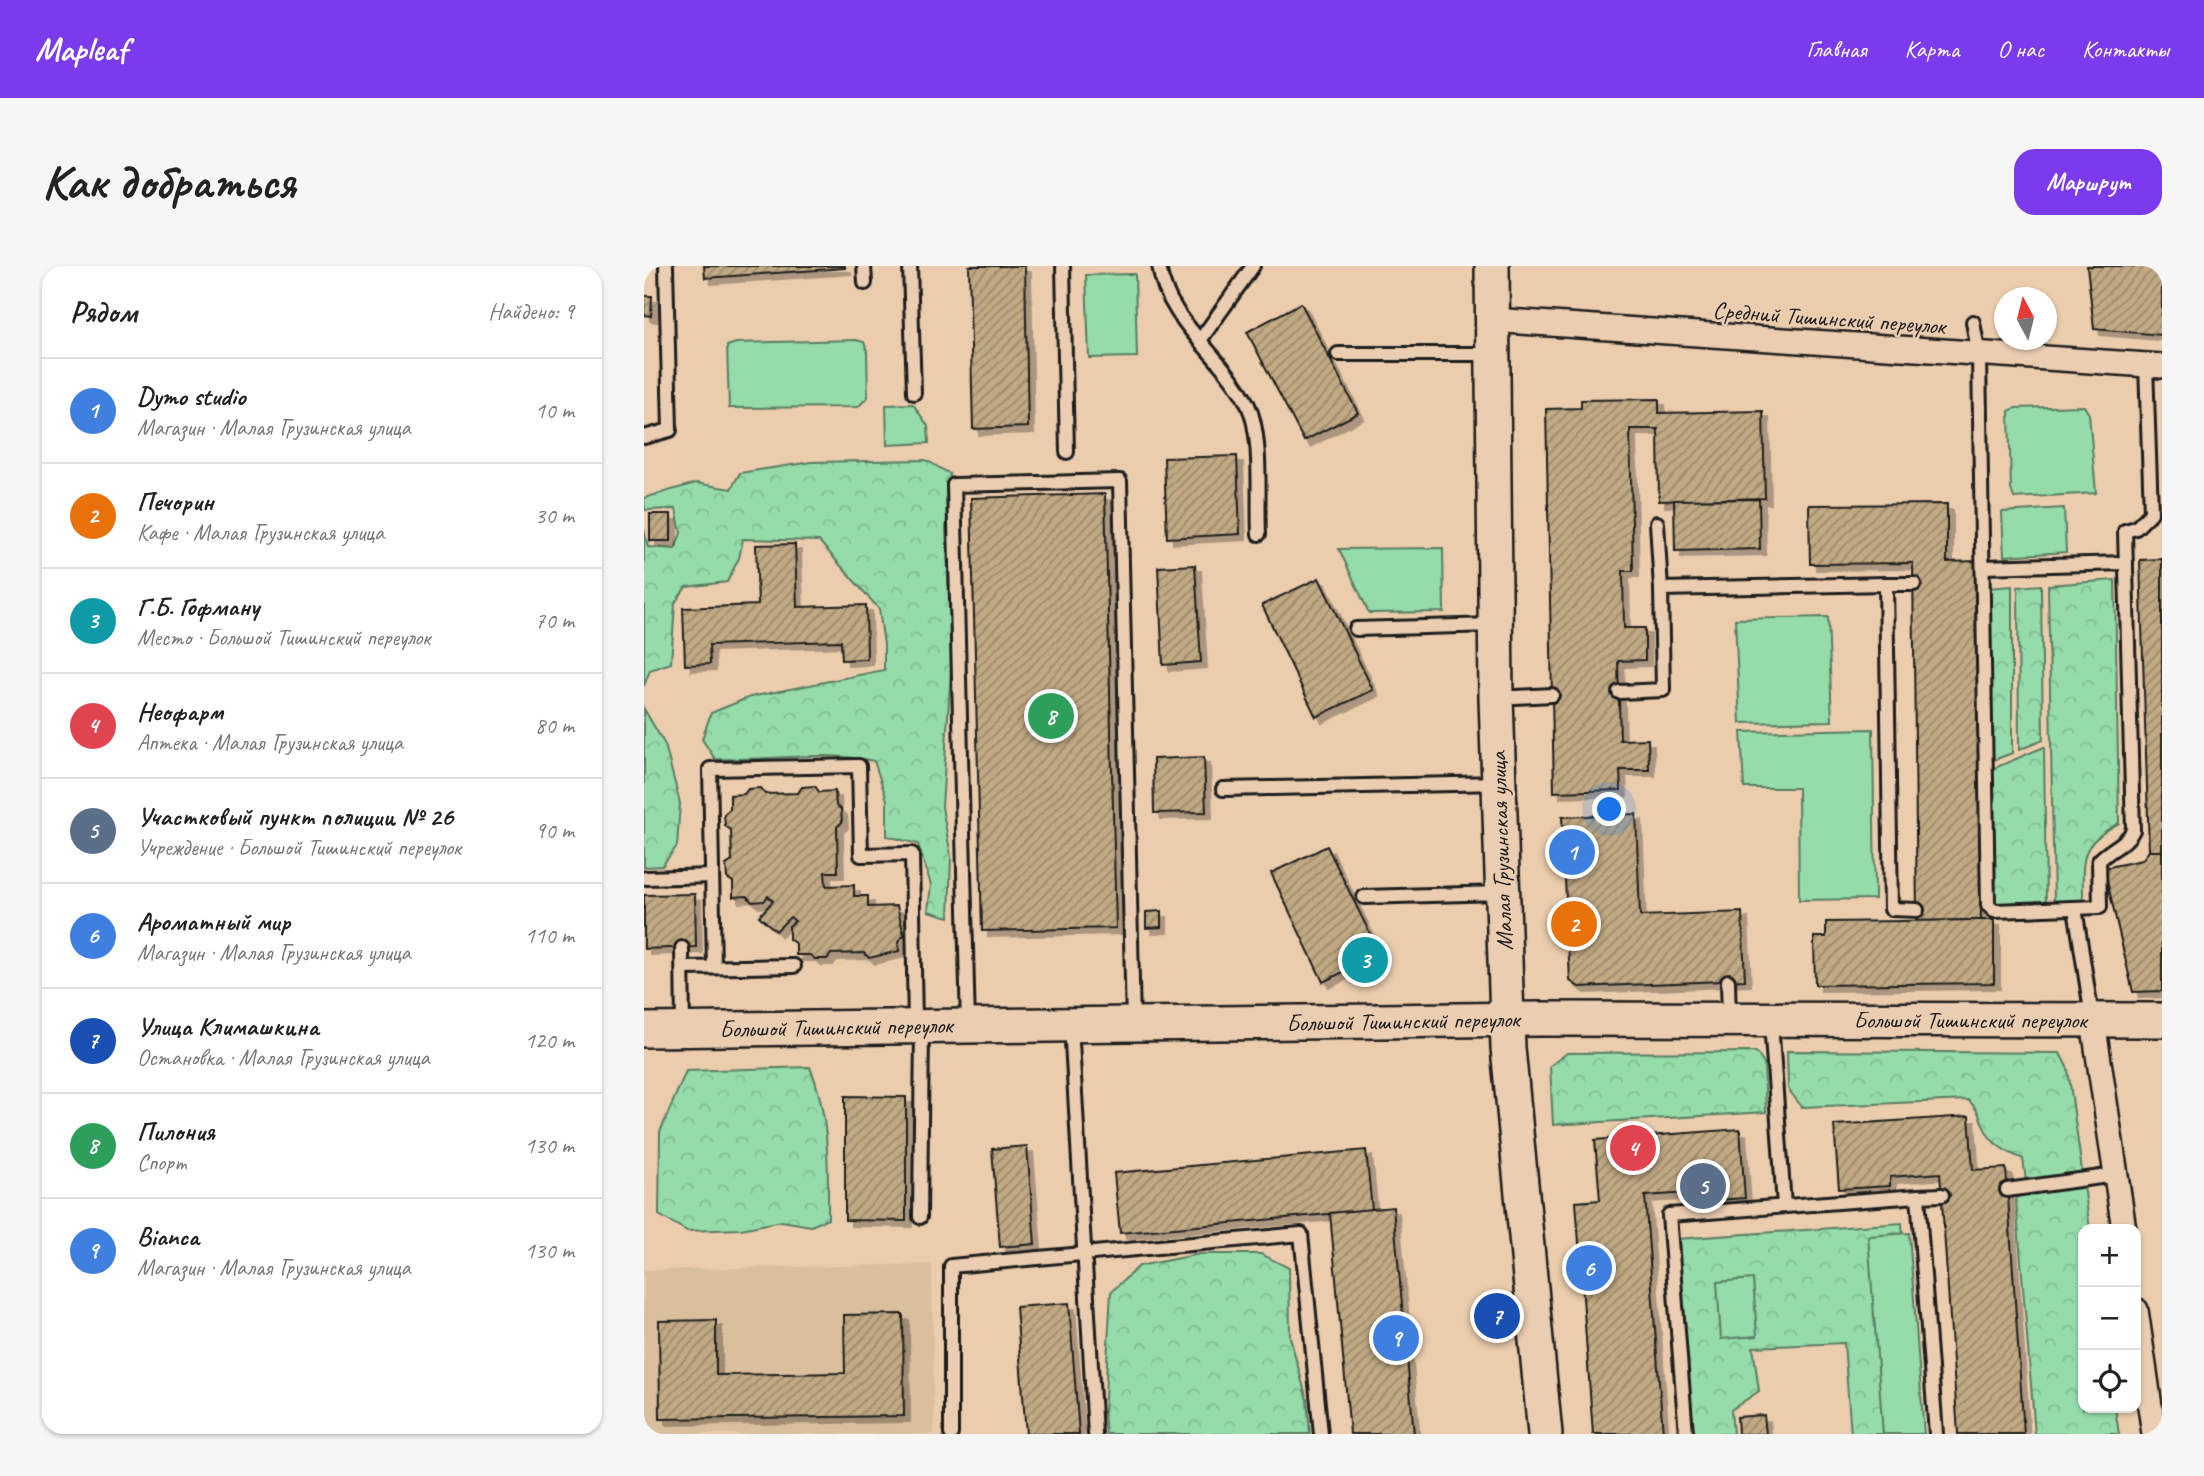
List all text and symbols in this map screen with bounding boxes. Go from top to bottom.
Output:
text: Mapleaf [35,28,127,70]
text: Главная [1806,34,1867,64]
text: Карта [1905,34,1959,64]
text: О нас [1997,34,2044,64]
text: Контакты [2082,34,2169,64]
button: Маршрут [2014,149,2162,215]
text: Как добраться [42,151,295,213]
north arrow [1994,287,2057,350]
text: Рядом [70,293,137,331]
street label: Средний Тишинский переулок [1712,295,1948,341]
text: Найдено: 9 [488,297,574,326]
text: Dymo studio [137,380,245,413]
text: 1 [88,396,98,425]
text: 10 m [535,396,574,425]
text: Магазин · Малая Грузинская улица [137,413,410,442]
text: Печорин [137,485,214,518]
text: 2 [88,501,98,530]
text: 30 m [535,501,574,530]
text: Кафе · Малая Грузинская улица [137,518,384,547]
text: Г.Б. Гофману [137,590,259,623]
text: 3 [88,606,98,635]
text: 70 m [535,606,574,635]
text: Место · Большой Тишинский переулок [137,623,430,652]
pin: 8 [1028,690,1074,742]
text: Неофарм [137,695,223,728]
text: 4 [88,711,98,740]
text: 80 m [535,711,574,740]
text: Аптека · Малая Грузинская улица [137,728,403,757]
street label: Малая Грузинская улица [1482,749,1519,951]
your location [1592,792,1626,826]
text: Участковый пункт полиции № 26 [137,800,453,833]
text: 5 [88,816,98,845]
text: 90 m [535,816,574,845]
pin: 1 [1549,826,1595,878]
text: Учреждение · Большой Тишинский переулок [137,833,461,862]
pin: 2 [1551,898,1597,950]
text: Ароматный мир [137,905,290,938]
text: 6 [88,921,98,950]
text: 110 m [525,921,574,950]
pin: 3 [1342,934,1388,986]
text: Магазин · Малая Грузинская улица [137,938,410,967]
street label: Большой Тишинский переулок [1286,1004,1522,1038]
street label: Большой Тишинский переулок [1853,1005,2089,1035]
text: Улица Климашкина [137,1010,319,1043]
street label: Большой Тишинский переулок [719,1010,955,1044]
text: 7 [88,1026,98,1055]
text: 120 m [525,1026,574,1055]
text: Остановка · Малая Грузинская улица [137,1043,430,1072]
text: Пилония [137,1115,215,1148]
pin: 4 [1610,1122,1656,1174]
text: 8 [88,1131,98,1160]
text: 130 m [525,1131,574,1160]
text: Спорт [137,1148,187,1177]
pin: 5 [1680,1160,1726,1212]
text: Bianca [137,1220,199,1253]
map controls [2078,1224,2141,1413]
button: + [2078,1224,2141,1287]
text: 9 [88,1236,98,1265]
text: 130 m [525,1236,574,1265]
pin: 6 [1566,1242,1612,1294]
text: Магазин · Малая Грузинская улица [137,1253,410,1282]
button: − [2078,1287,2141,1350]
pin: 7 [1474,1290,1520,1342]
pin: 9 [1373,1312,1419,1364]
button: locate [2078,1350,2141,1413]

